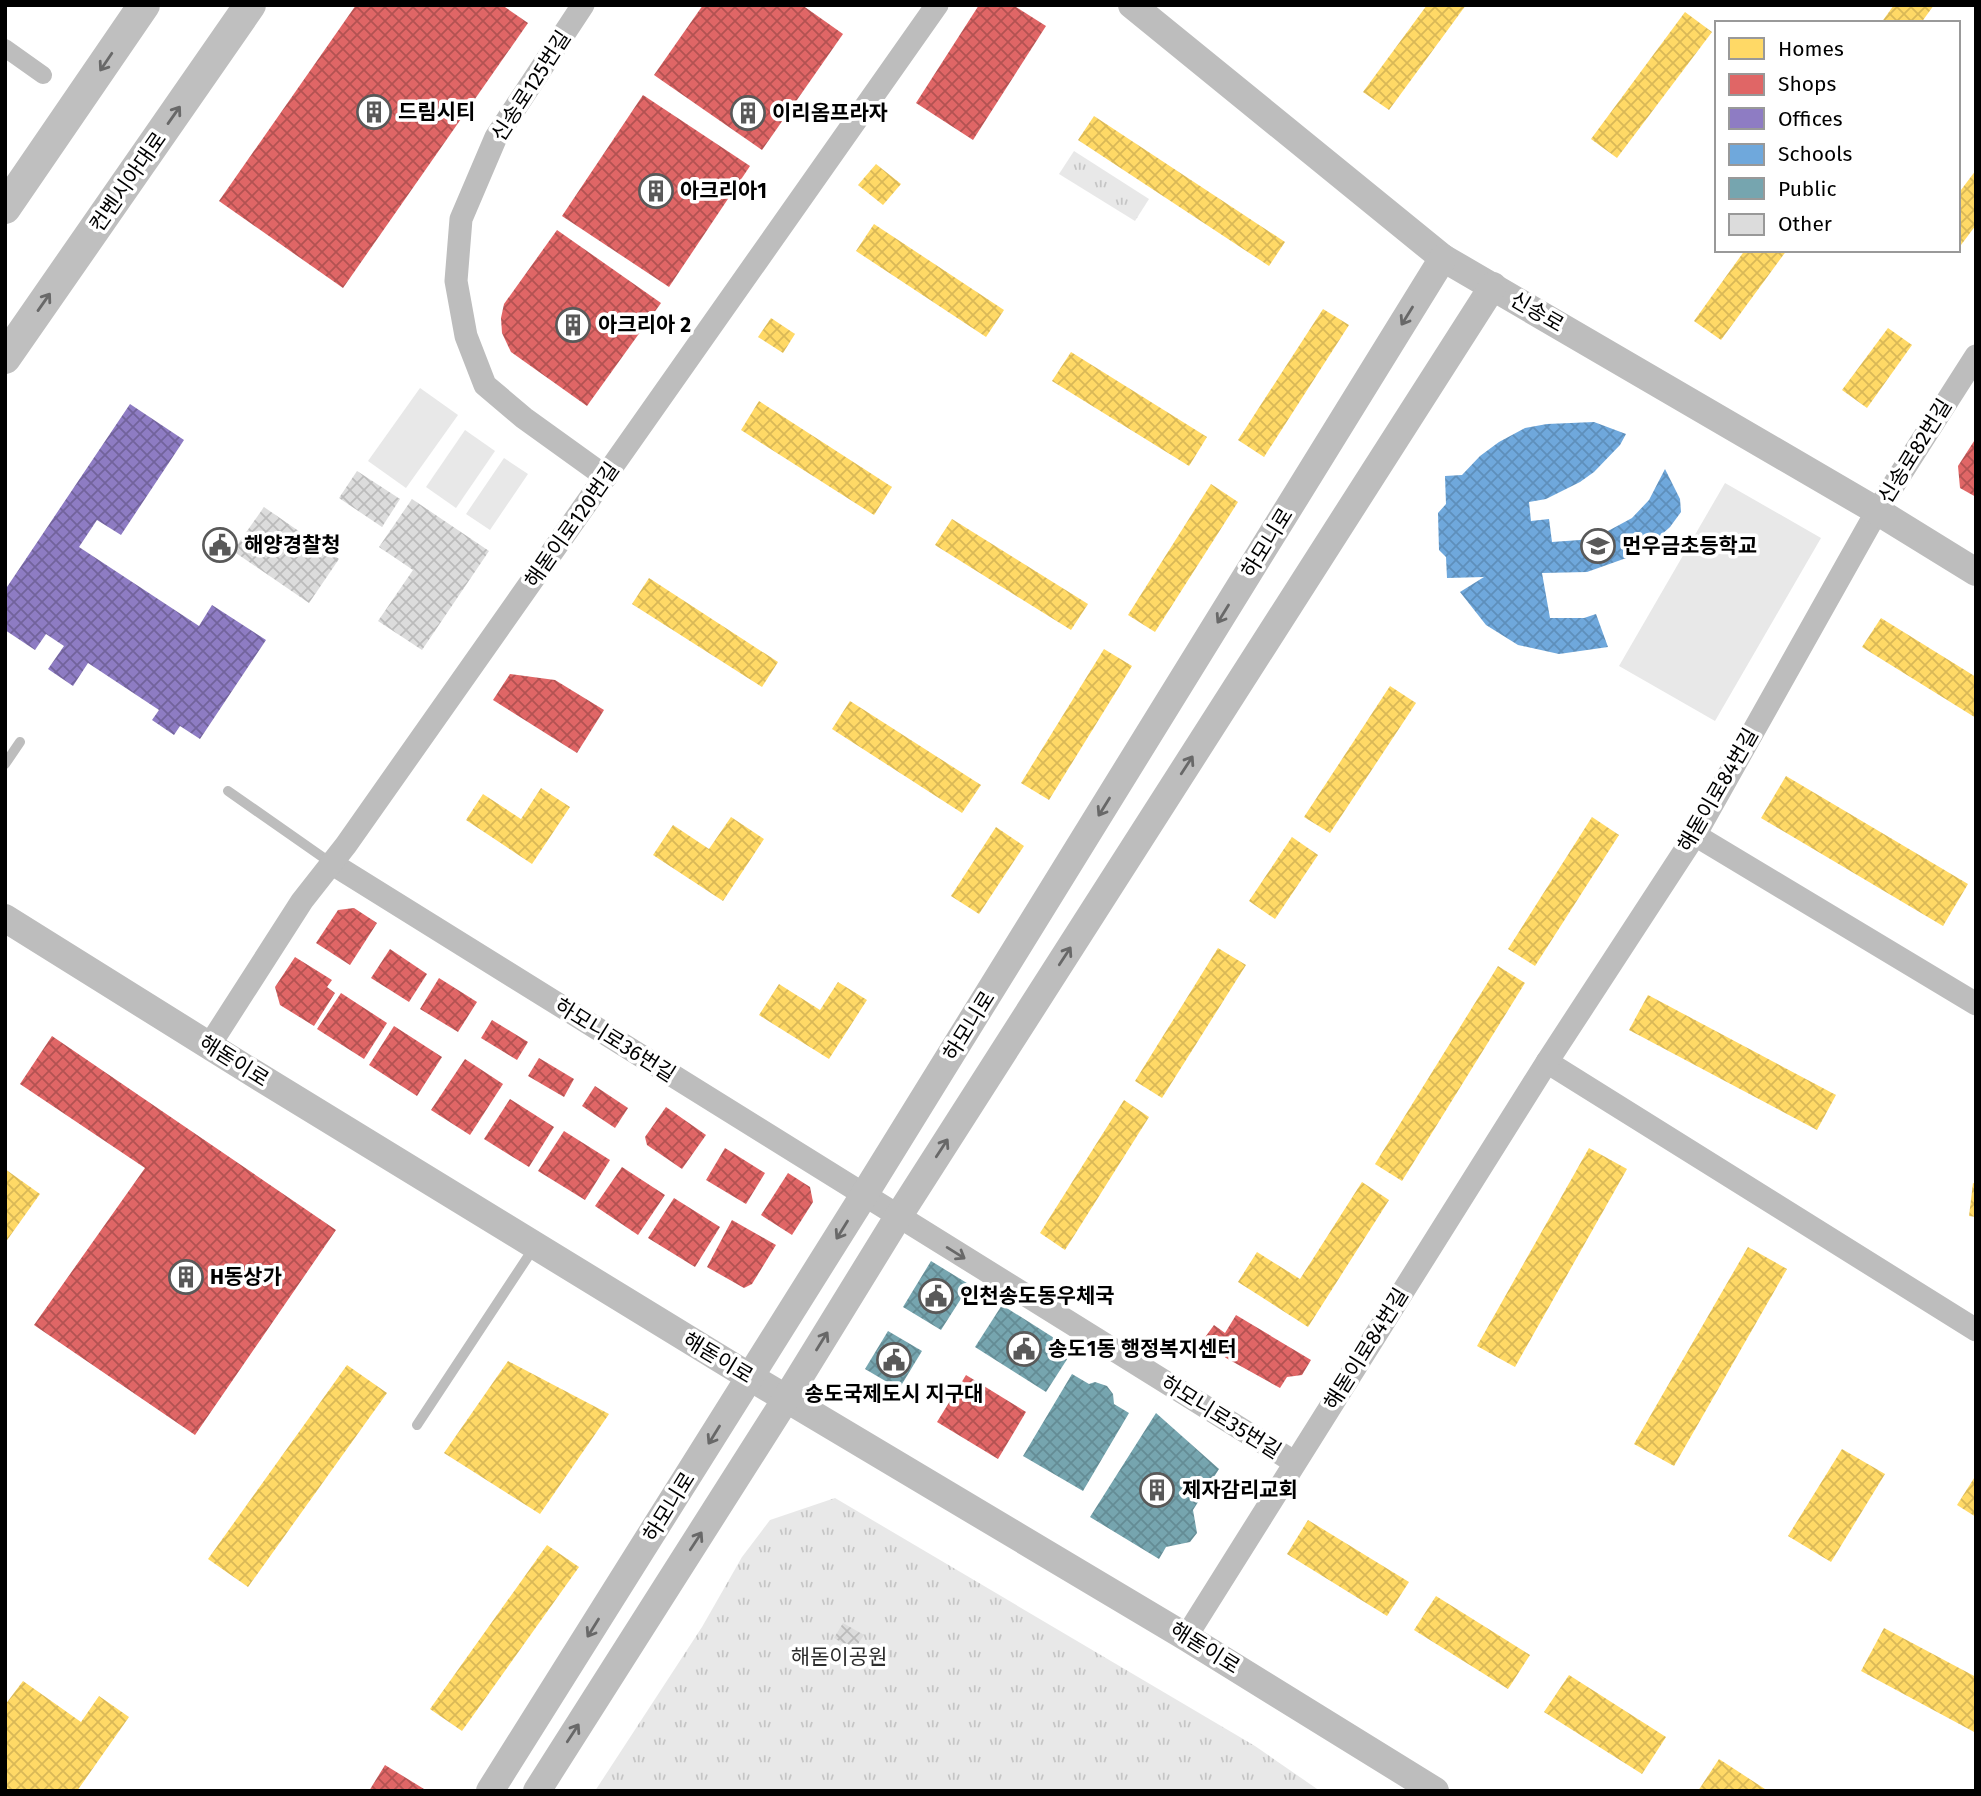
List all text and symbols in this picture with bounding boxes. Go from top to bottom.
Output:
legend [1715,21,1960,252]
street label: 신송로125번길 [486,26,576,146]
text: Homes [1778,36,1844,62]
one-way arrow [99,51,113,71]
text: Shops [1778,71,1836,97]
building icon: 드림시티 [355,93,393,131]
building icon: 이리옴프라자 [729,94,767,132]
place label: 드림시티 [398,99,475,125]
place label: 이리옴프라자 [772,100,888,126]
one-way arrow [167,106,181,125]
text: Offices [1778,106,1843,132]
street label: 컨벤시아대로 [84,127,172,237]
text: Schools [1778,141,1852,167]
building icon: 아크리아1 [637,172,675,210]
text: Public [1778,176,1836,202]
place label: 아크리아1 [680,178,767,204]
text: Other [1778,211,1832,237]
street label: 신송로 [1505,286,1569,338]
one-way arrow [37,293,51,312]
building icon: 아크리아 2 [554,306,592,344]
one-way arrow [1400,306,1414,326]
place label: 아크리아 2 [598,312,691,338]
street label: 신송로82번길 [1873,394,1957,508]
street label: 해돋이로120번길 [519,457,625,593]
street label: 하모니로 [1235,503,1299,583]
public building icon: 해양경찰청 [201,526,239,564]
school or university icon: 먼우금초등학교 [1579,527,1617,565]
place label: 해양경찰청 [244,532,341,558]
place label: 먼우금초등학교 [1622,533,1757,559]
one-way arrow [1216,603,1230,623]
street label: 해돋이로84번길 [1672,723,1764,857]
one-way arrow [1181,755,1195,775]
one-way arrow [1096,797,1110,817]
one-way arrow [1058,947,1072,967]
street label: 하모니로 [937,986,1001,1066]
street label: 하모니로36번길 [550,993,680,1087]
street label: 해돋이로 [194,1029,274,1093]
one-way arrow [936,1139,950,1159]
one-way arrow [835,1220,850,1239]
one-way arrow [946,1246,966,1260]
building icon: H동상가 [167,1258,205,1296]
place label: H동상가 [210,1264,282,1290]
public building icon: 인천송도동우체국 [917,1277,955,1315]
place label: 인천송도동우체국 [960,1283,1115,1309]
street label: 해돋이로84번길 [1318,1283,1414,1415]
street label: 해돋이로 [678,1327,758,1389]
public building icon: 송도1동 행정복지센터 [1005,1330,1043,1368]
one-way arrow [815,1332,829,1352]
place label: 송도1동 행정복지센터 [1048,1336,1237,1362]
public building icon: 송도국제도시 지구대 [875,1341,913,1379]
street label: 하모니로35번길 [1156,1370,1286,1464]
place label: 송도국제도시 지구대 [805,1381,983,1407]
one-way arrow [706,1425,720,1445]
street label: 하모니로 [637,1467,701,1547]
building icon: 제자감리교회 [1138,1471,1176,1509]
place label: 제자감리교회 [1182,1477,1298,1503]
one-way arrow [689,1532,703,1552]
street label: 해돋이로 [1165,1616,1245,1680]
one-way arrow [585,1617,599,1637]
park label: 해돋이공원 [791,1644,887,1670]
one-way arrow [567,1724,581,1744]

